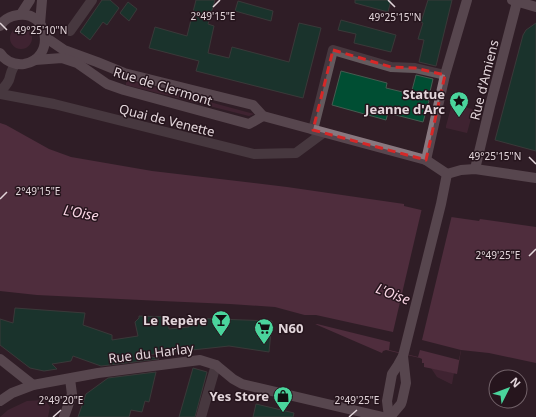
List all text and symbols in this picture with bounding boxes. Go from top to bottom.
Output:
text: 2°49'15"E [191,9,235,23]
text: 49°25'15"N [369,10,421,24]
text: 49°25'10"N [15,23,67,37]
street label: Rue d'Amiens [465,38,503,122]
street label: Rue de Clermont [111,62,215,110]
place label: Statue Jeanne d'Arc [364,85,445,118]
place icon: Statue Jeanne d'Arc [448,90,470,118]
street label: Quai de Venette [117,99,217,141]
text: 49°25'15"N [469,149,521,163]
text: 2°49'15"E [16,184,60,198]
water label: L'Oise [62,200,100,225]
text: 2°49'25"E [476,248,520,262]
water label: L'Oise [373,278,413,309]
bar icon: Le Repère [210,309,232,337]
place label: Le Repère [143,311,207,329]
supermarket icon: N60 [253,317,275,345]
place label: N60 [278,319,303,337]
street label: Rue du Harlay [107,339,195,367]
north arrow [488,369,528,409]
text: N [507,374,524,390]
shop icon: Yes Store [272,385,294,413]
place label: Yes Store [210,387,269,405]
text: 2°49'20"E [39,393,83,407]
text: 2°49'25"E [335,393,379,407]

